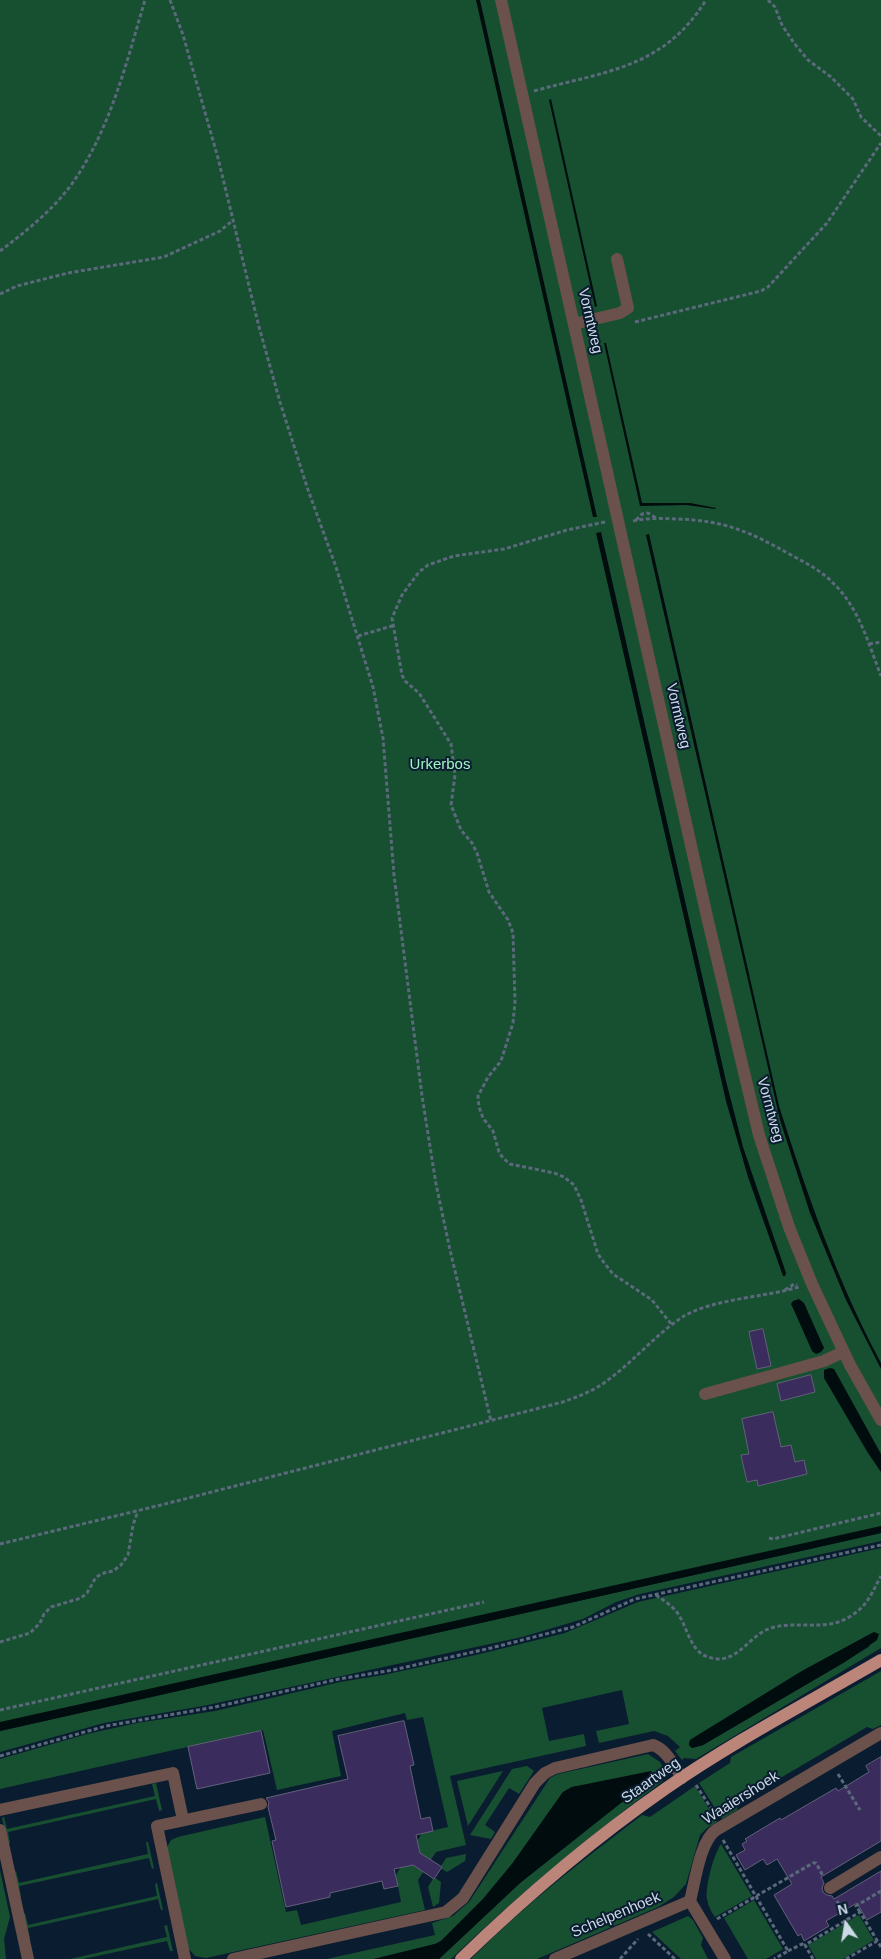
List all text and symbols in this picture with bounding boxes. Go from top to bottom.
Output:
street label: Vormtweg [574,286,606,356]
street label: Vormtweg [662,681,694,751]
park label: Urkerbos [410,756,470,774]
street label: Vormtweg [753,1075,787,1145]
street label: Staartweg [618,1754,684,1808]
street label: Waaiershoek [699,1767,783,1829]
street label: Schelpenhoek [569,1888,663,1942]
north arrow [821,1899,871,1949]
text: N [836,1900,849,1918]

